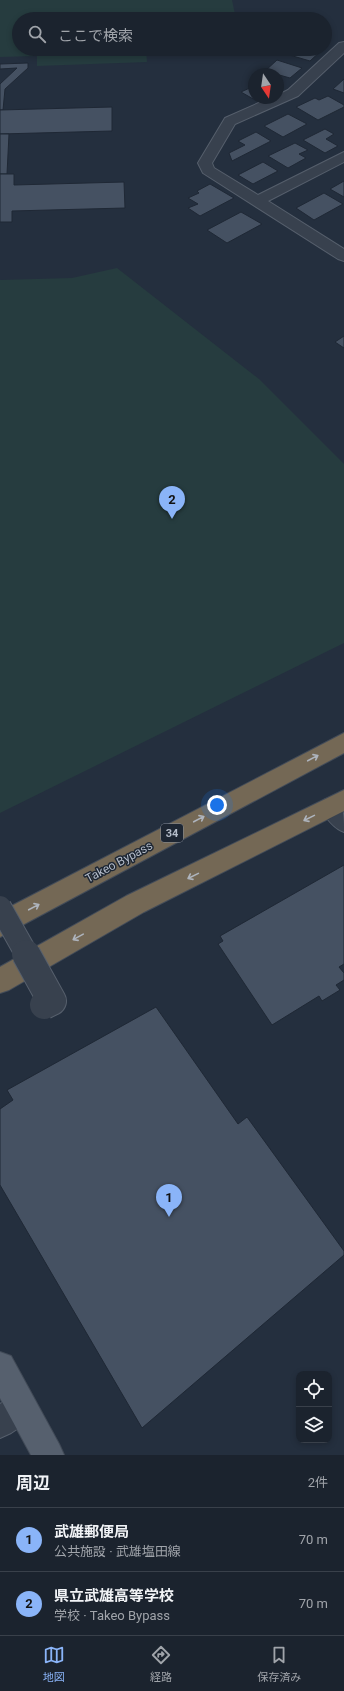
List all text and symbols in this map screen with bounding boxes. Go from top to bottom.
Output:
search box [12,12,332,56]
icon: search [26,23,48,45]
text: ここで検索 [58,27,133,45]
north arrow [248,68,284,104]
pin: 2 [159,486,185,519]
one-way arrow [307,754,319,761]
your location [207,795,227,815]
one-way arrow [192,815,204,822]
one-way arrow [304,815,316,822]
road number: 34 [161,824,183,842]
street label: Takeo Bypass [83,838,155,886]
one-way arrow [187,873,199,880]
one-way arrow [28,902,40,910]
one-way arrow [72,933,84,941]
pin: 1 [156,1184,182,1217]
map controls [296,1371,332,1443]
button: locate [296,1371,332,1407]
button: layers [296,1407,332,1443]
text: 周辺 [16,1473,50,1493]
text: 2件 [308,1475,328,1490]
text: 武雄郵便局 [54,1523,129,1541]
text: 1 [25,1532,33,1547]
text: 70 m [299,1532,328,1547]
text: 公共施設 · 武雄塩田線 [54,1544,181,1559]
text: 県立武雄高等学校 [54,1587,174,1605]
text: 2 [25,1596,33,1611]
text: 70 m [299,1596,328,1611]
text: 学校 · Takeo Bypass [54,1608,170,1623]
tab: 地図 [43,1644,65,1684]
tab: 経路 [150,1644,172,1684]
tab: 保存済み [257,1644,301,1684]

